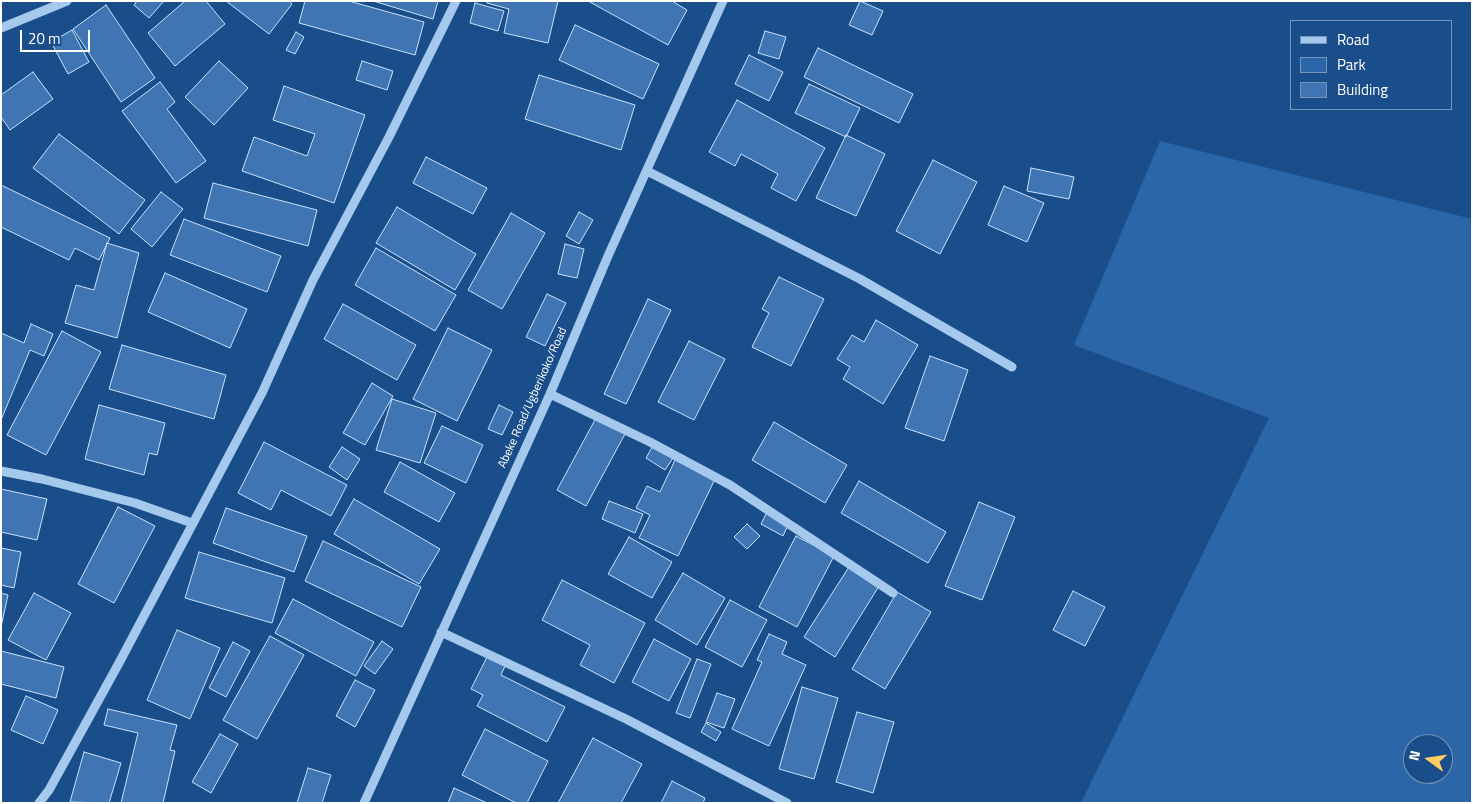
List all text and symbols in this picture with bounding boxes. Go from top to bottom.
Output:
scale bar [22,20,92,52]
legend [1290,20,1453,110]
text: 20 m [28,27,61,50]
text: Road [1337,28,1369,51]
text: Park [1337,53,1366,76]
text: Building [1337,78,1388,101]
street label: Abeke Road/Ugberikoko/Road [495,325,571,471]
north arrow [1403,734,1453,784]
text: N [1403,748,1425,763]

